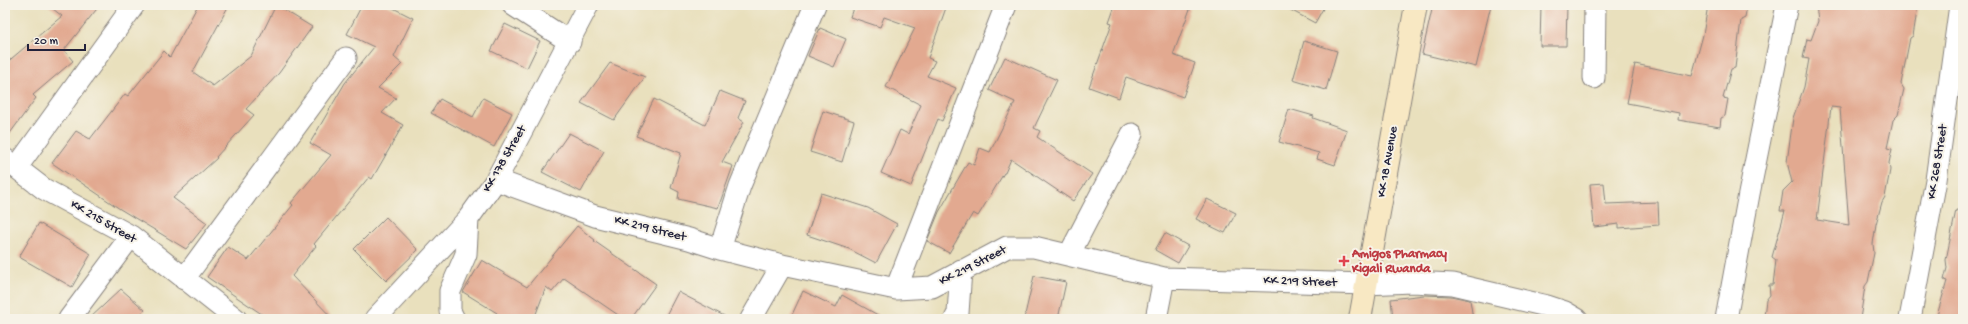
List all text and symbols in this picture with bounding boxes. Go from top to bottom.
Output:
scale bar [28,26,85,52]
text: 20 m [34,35,59,49]
street label: KK 178 Street [480,122,531,195]
street label: KK 268 Street [1925,122,1952,200]
street label: KK 18 Avenue [1374,125,1402,199]
street label: KK 215 Street [67,197,140,248]
street label: KK 219 Street [613,213,689,246]
street label: KK 219 Street [937,242,1011,289]
place label: Amigos Pharmacy Kigali Rwanda [1351,247,1448,277]
marker: Amigos Pharmacy Kigali Rwanda [1339,256,1349,266]
street label: KK 219 Street [1263,273,1339,291]

